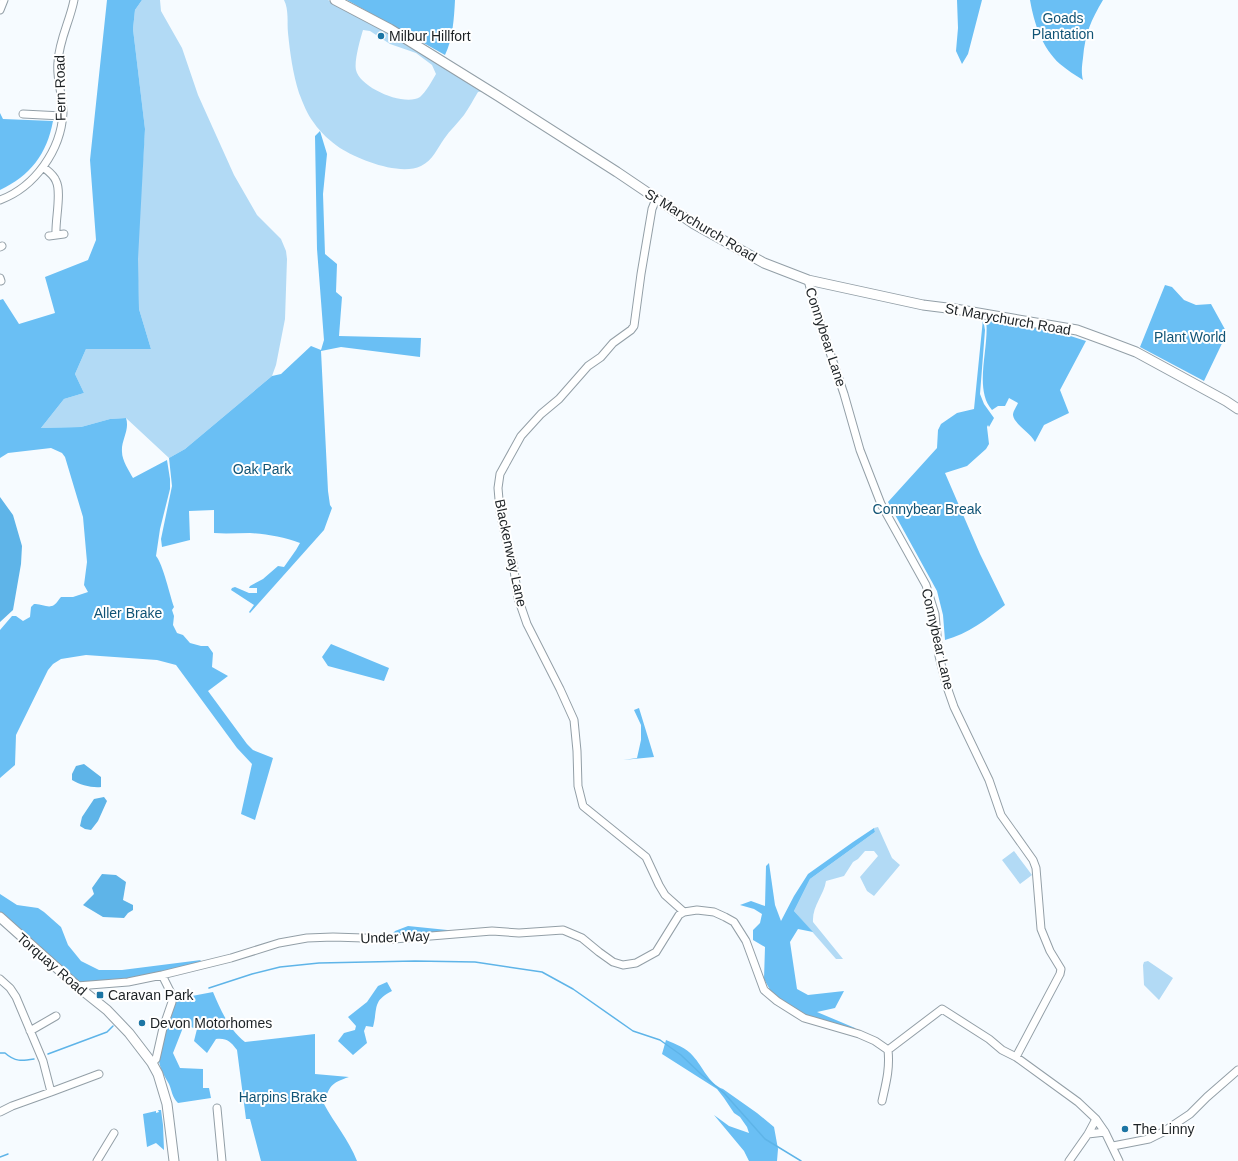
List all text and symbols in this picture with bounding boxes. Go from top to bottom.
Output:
park label: Goads Plantation [1032,10,1094,42]
place label: Milbur Hillfort [389,28,471,44]
marker: Milbur Hillfort [376,31,386,41]
street label: Fern Road [51,55,69,121]
street label: St Marychurch Road [642,185,760,265]
street label: Connybear Lane [802,285,850,389]
street label: St Marychurch Road [944,300,1072,338]
park label: Plant World [1154,329,1226,345]
park label: Oak Park [233,461,292,477]
street label: Blackenway Lane [492,498,530,609]
park label: Connybear Break [873,501,982,517]
street label: Connybear Lane [919,587,957,691]
park label: Aller Brake [94,605,162,621]
street label: Under Way [360,928,430,946]
street label: Torquay Road [14,929,90,999]
place label: Caravan Park [108,987,195,1003]
marker: Caravan Park [95,990,105,1000]
place label: Devon Motorhomes [150,1015,272,1031]
marker: Devon Motorhomes [137,1018,147,1028]
park label: Harpins Brake [239,1089,328,1105]
place label: The Linny [1133,1121,1194,1137]
marker: The Linny [1120,1124,1130,1134]

